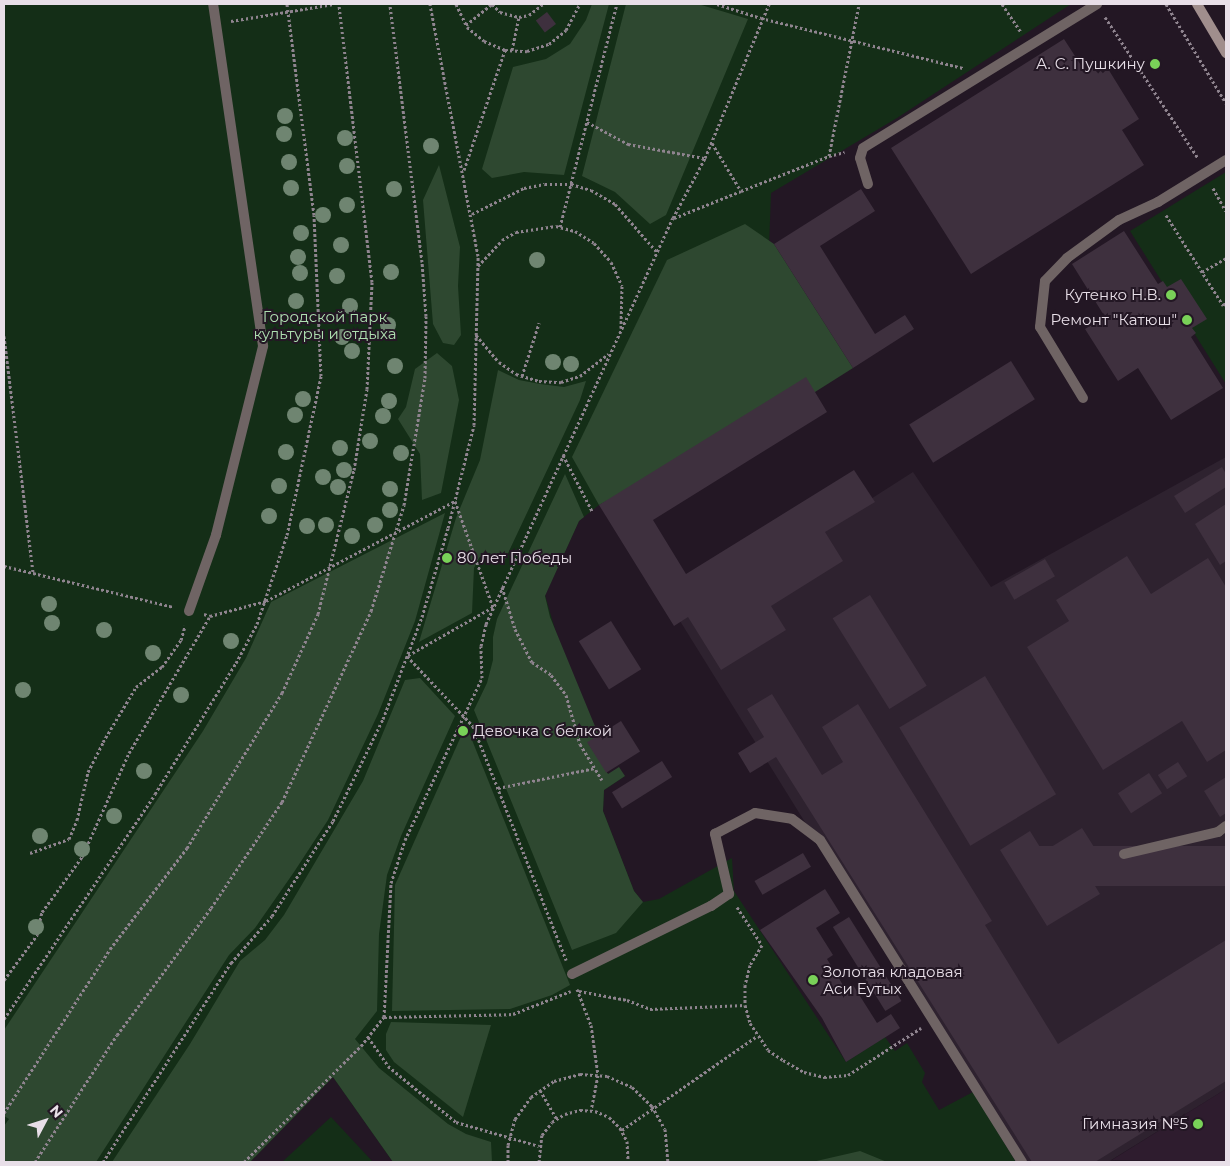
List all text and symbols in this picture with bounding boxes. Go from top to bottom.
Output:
place label: А. С. Пушкину [1036,55,1145,73]
marker: А. С. Пушкину [1149,58,1161,70]
place label: Кутенко Н.В. [1065,286,1161,304]
marker: Кутенко Н.В. [1165,289,1177,301]
park label: Городской парк культуры и отдыха [253,307,397,342]
place label: Ремонт "Катюш" [1051,311,1177,329]
marker: Ремонт "Катюш" [1181,314,1193,326]
place label: 80 лет Победы [457,549,572,567]
marker: 80 лет Победы [441,552,453,564]
place label: Девочка с белкой [473,722,612,740]
marker: Девочка с белкой [457,725,469,737]
place label: Золотая кладовая Аси Еутых [823,962,963,997]
marker: Золотая кладовая Аси Еутых [807,974,819,986]
north arrow [20,1096,70,1146]
text: N [46,1101,67,1121]
place label: Гимназия №5 [1082,1115,1188,1133]
marker: Гимназия №5 [1192,1118,1204,1130]

